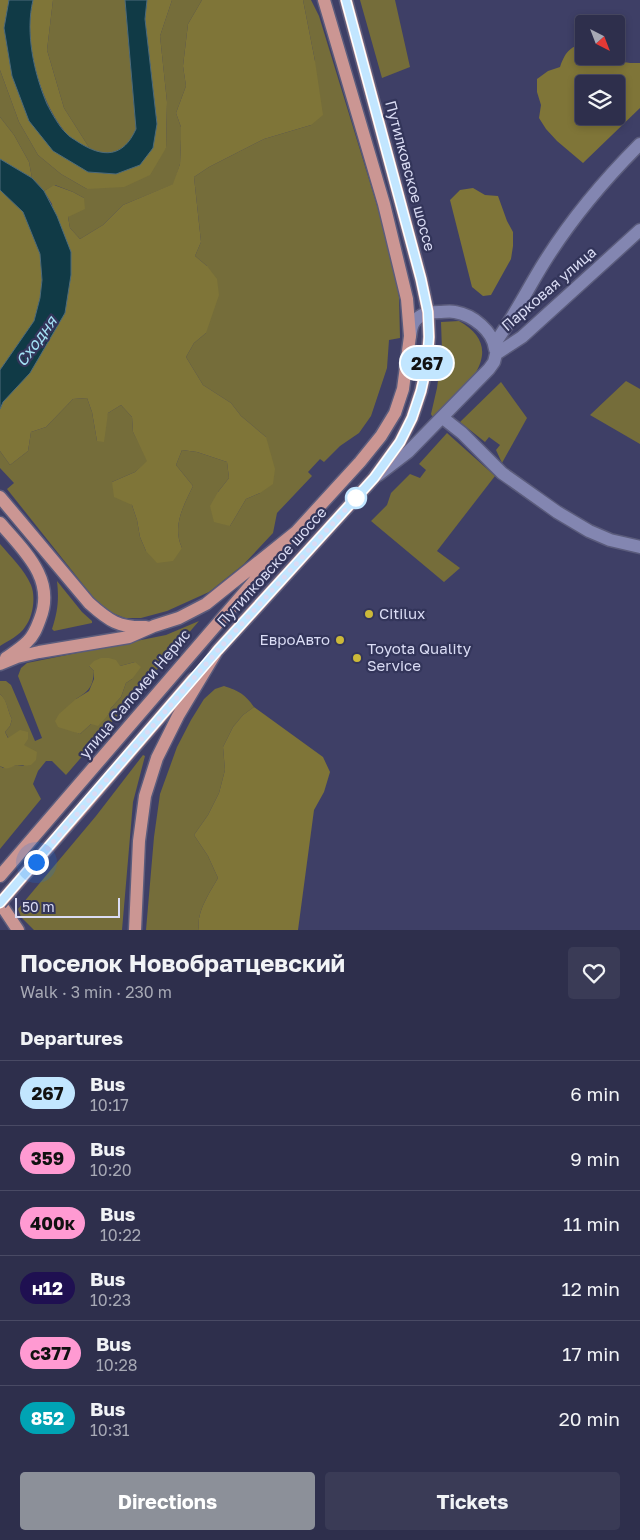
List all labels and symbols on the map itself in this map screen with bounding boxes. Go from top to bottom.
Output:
north arrow [575,15,625,65]
street label: Путилковское шоссе [382,98,440,253]
street label: Парковая улица [497,242,599,334]
water label: Сходня [11,311,61,370]
line badge: 267 [398,347,456,379]
unlabelled marker [345,487,367,509]
street label: Путилковское шоссе [213,502,330,630]
place label: Citilux [379,604,425,622]
marker: Citilux [363,608,375,620]
street label: улица Саломеи Нерис [75,625,194,762]
place label: ЕвроАвто [260,630,330,648]
marker: ЕвроАвто [334,634,346,646]
place label: Toyota Quality Service [367,639,472,674]
marker: Toyota Quality Service [351,652,363,664]
your location [24,850,49,875]
scale bar [15,895,120,918]

